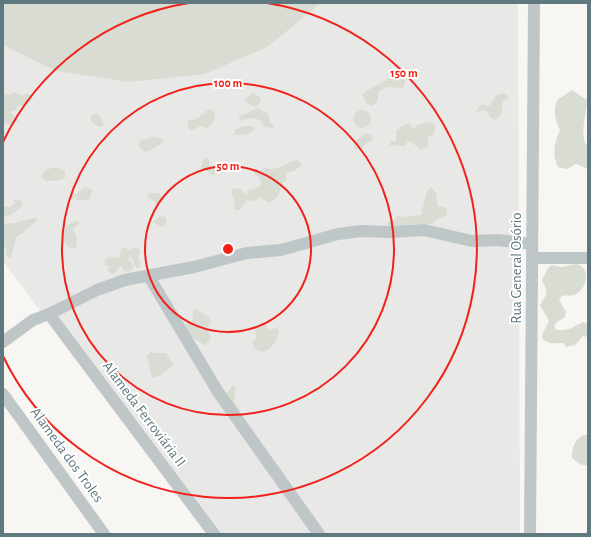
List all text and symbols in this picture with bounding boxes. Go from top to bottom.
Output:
text: 150 m [390,67,418,79]
text: 100 m [214,77,242,89]
text: 50 m [217,160,240,172]
street label: Rua General Osório [509,212,524,324]
centre of rings [221,242,235,256]
street label: Alameda Ferroviária II [100,359,188,469]
street label: Alameda dos Troles [28,405,106,505]

